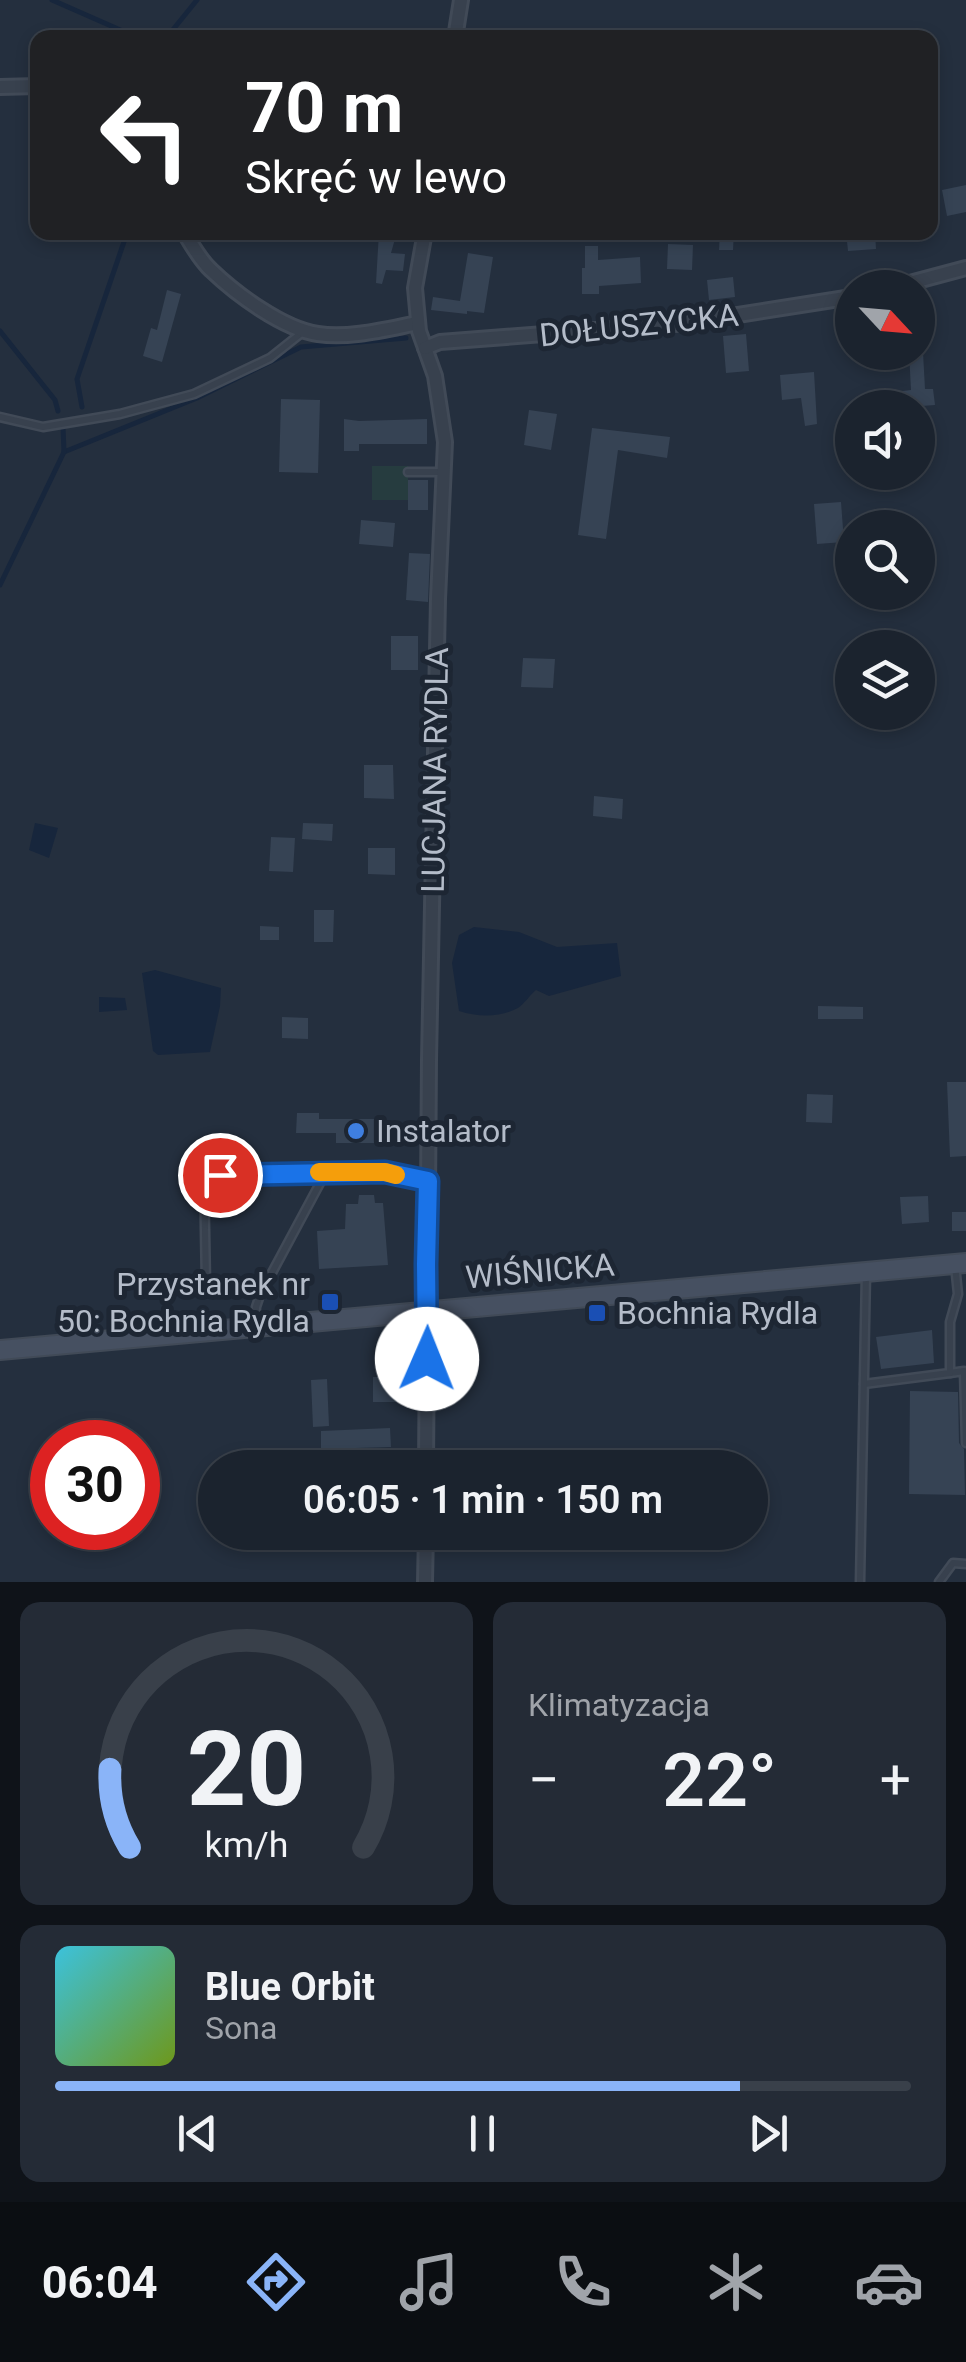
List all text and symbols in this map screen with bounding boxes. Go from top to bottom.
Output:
text: 70 m [245,67,403,149]
icon: left [80,70,210,200]
text: Skręć w lewo [245,151,507,204]
north arrow [835,270,935,370]
map controls [835,270,935,730]
street label: DOŁUSZYCKA [538,296,740,354]
button: sound [835,390,935,490]
button: search [835,510,935,610]
button: layers [835,630,935,730]
street label: LUCJANA RYDLA [414,647,456,893]
place label: Instalator [376,1112,511,1150]
marker: Instalator [345,1120,367,1142]
pin [178,1133,263,1218]
icon: arrive [193,1148,248,1203]
street label: WIŚNICKA [464,1246,616,1296]
place label: Przystanek nr 50: Bochnia Rydla [57,1265,310,1340]
marker: Przystanek nr 50: Bochnia Rydla [319,1291,341,1313]
place label: Bochnia Rydla [617,1294,818,1332]
marker: Bochnia Rydla [586,1302,608,1324]
position arrow [375,1307,479,1411]
speed limit sign: 30 [30,1420,160,1550]
text: 06:05 · 1 min · 150 m [303,1478,663,1522]
text: Klimatyzacja [528,1686,710,1724]
text: 20 [187,1709,306,1830]
text: 22° [662,1736,777,1824]
text: − [528,1748,559,1812]
text: + [880,1748,911,1812]
text: km/h [205,1824,288,1866]
text: Blue Orbit [205,1965,375,2009]
text: Sona [205,2009,277,2047]
icon: previous [170,2106,225,2161]
icon: pause [455,2106,510,2161]
icon: next [741,2106,796,2161]
icon: directions [241,2247,311,2317]
icon: music [394,2247,464,2317]
icon: phone [548,2247,618,2317]
icon: climate [701,2247,771,2317]
icon: car [854,2247,924,2317]
text: 06:04 [42,2256,158,2309]

